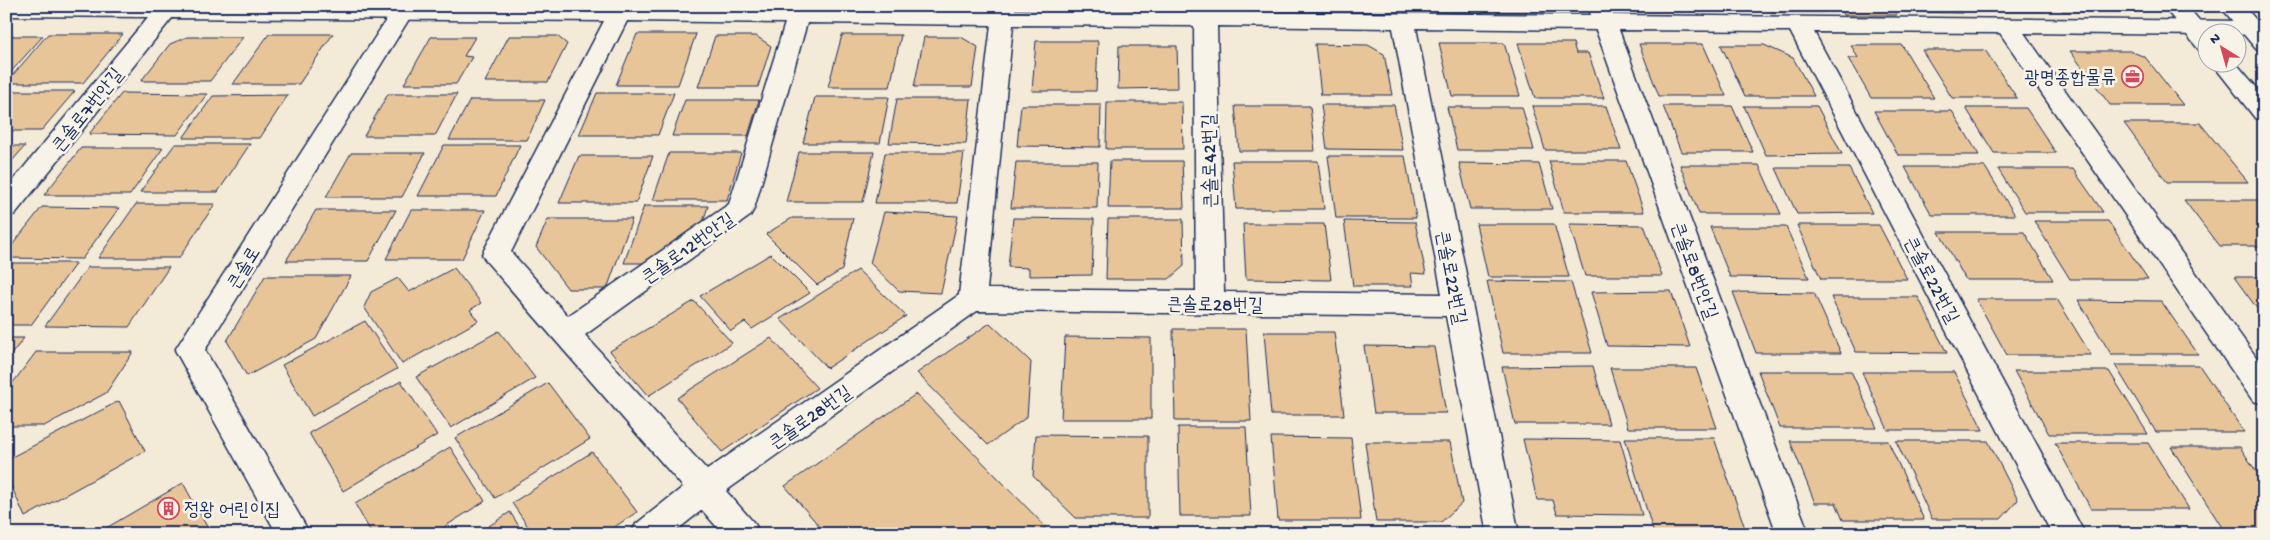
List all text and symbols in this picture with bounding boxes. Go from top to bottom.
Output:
north arrow [2198,22,2248,72]
text: N [2207,30,2224,49]
street label: 큰솔로7번안길 [48,64,130,158]
office icon: 광명종합물류 [2120,64,2144,88]
place label: 광명종합물류 [2024,68,2116,91]
street label: 큰솔로42번길 [1199,113,1224,209]
street label: 큰솔로12번안길 [638,209,740,290]
street label: 큰솔로8번안길 [1664,219,1721,323]
street label: 큰솔로22번길 [1429,229,1470,327]
street label: 큰솔로22번길 [1897,233,1962,328]
street label: 큰솔로 [223,243,267,294]
street label: 큰솔로28번길 [1167,294,1263,319]
street label: 큰솔로28번길 [765,382,857,456]
building icon: 정왕 어린이집 [156,496,180,520]
place label: 정왕 어린이집 [184,500,280,523]

